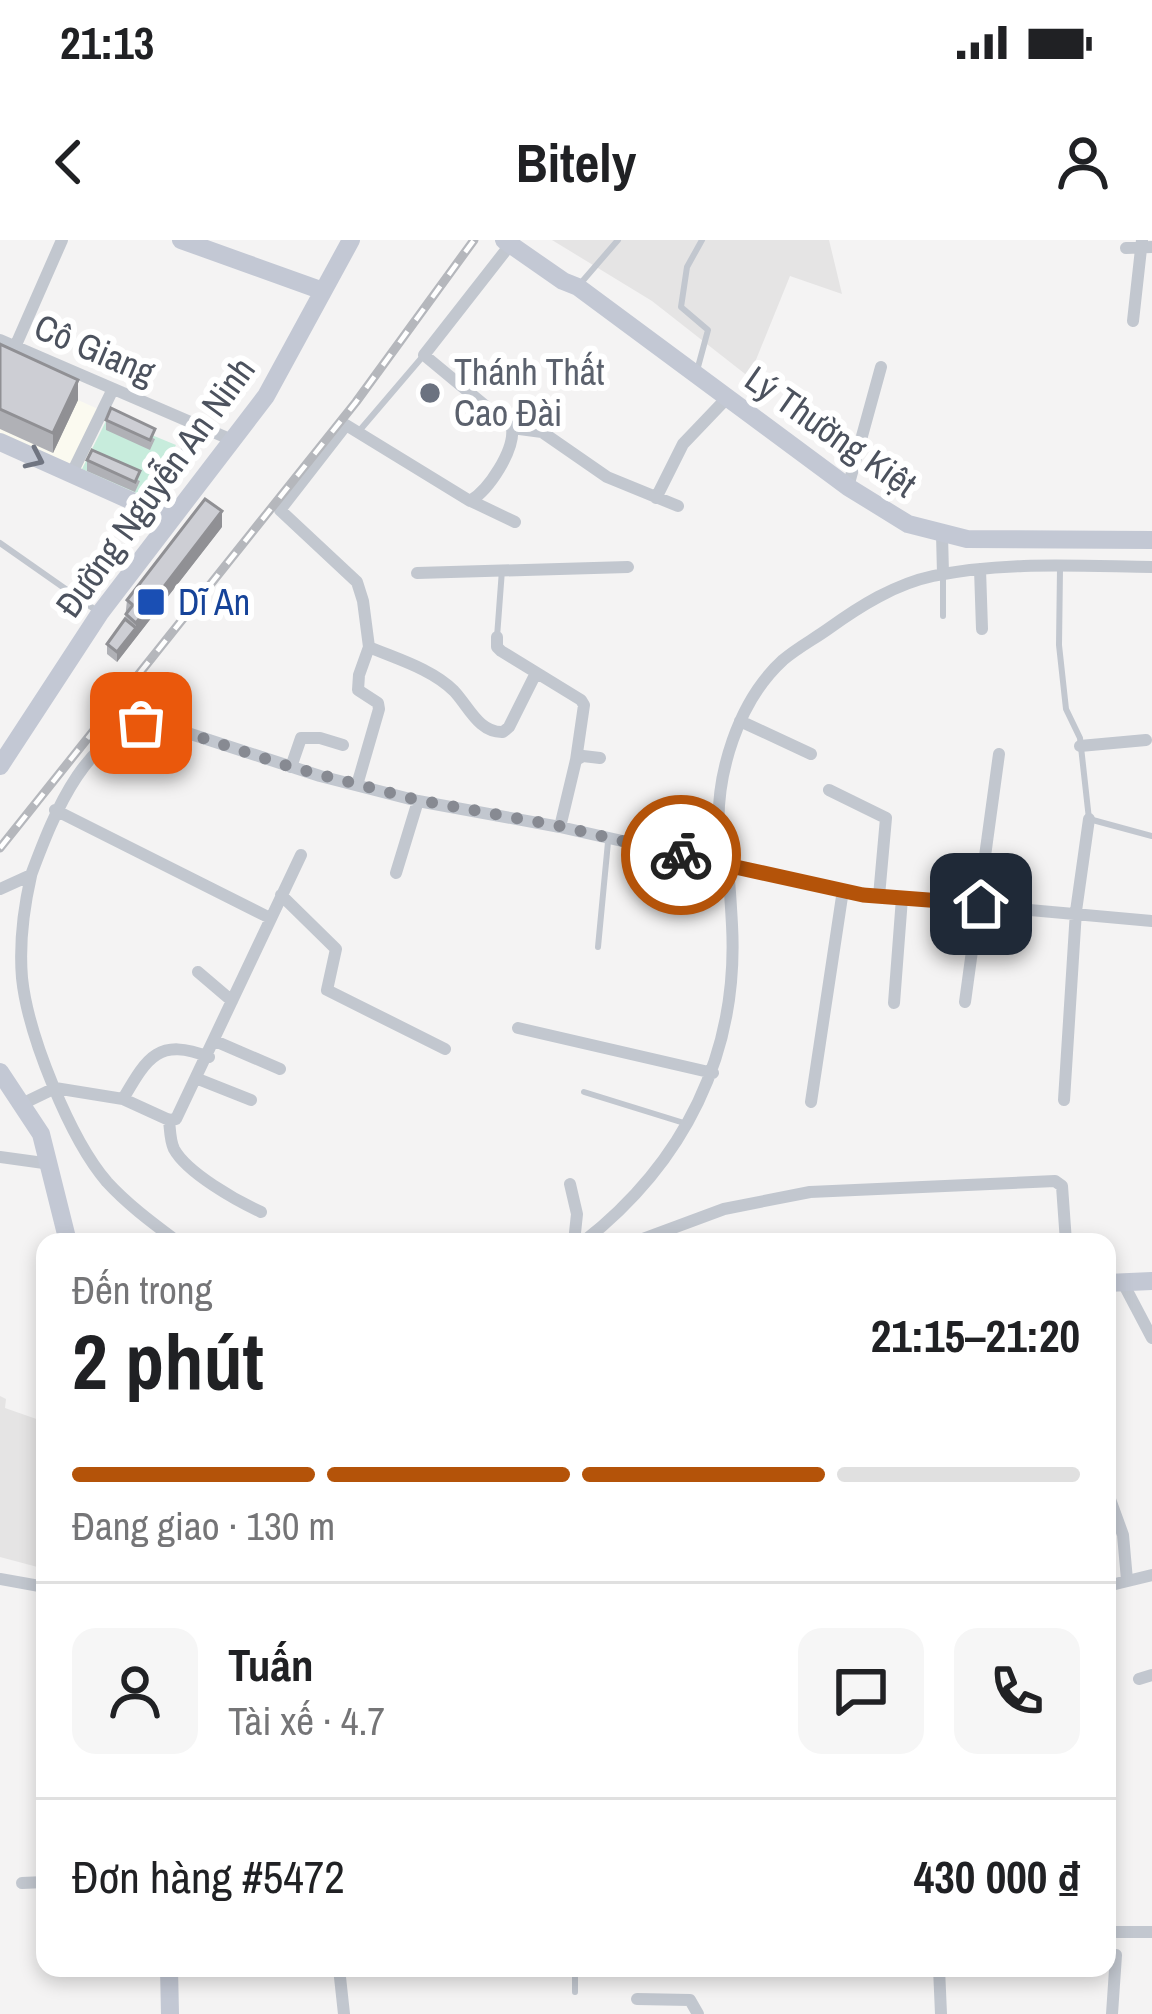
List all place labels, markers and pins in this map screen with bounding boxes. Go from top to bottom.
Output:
place label: Thánh Thất Cao Đài [454,348,604,437]
marker: Thánh Thất Cao Đài [417,380,443,406]
place label: Dĩ An [178,578,250,626]
marker: Dĩ An [135,586,167,618]
pin [90,672,192,774]
pin [930,853,1032,955]

